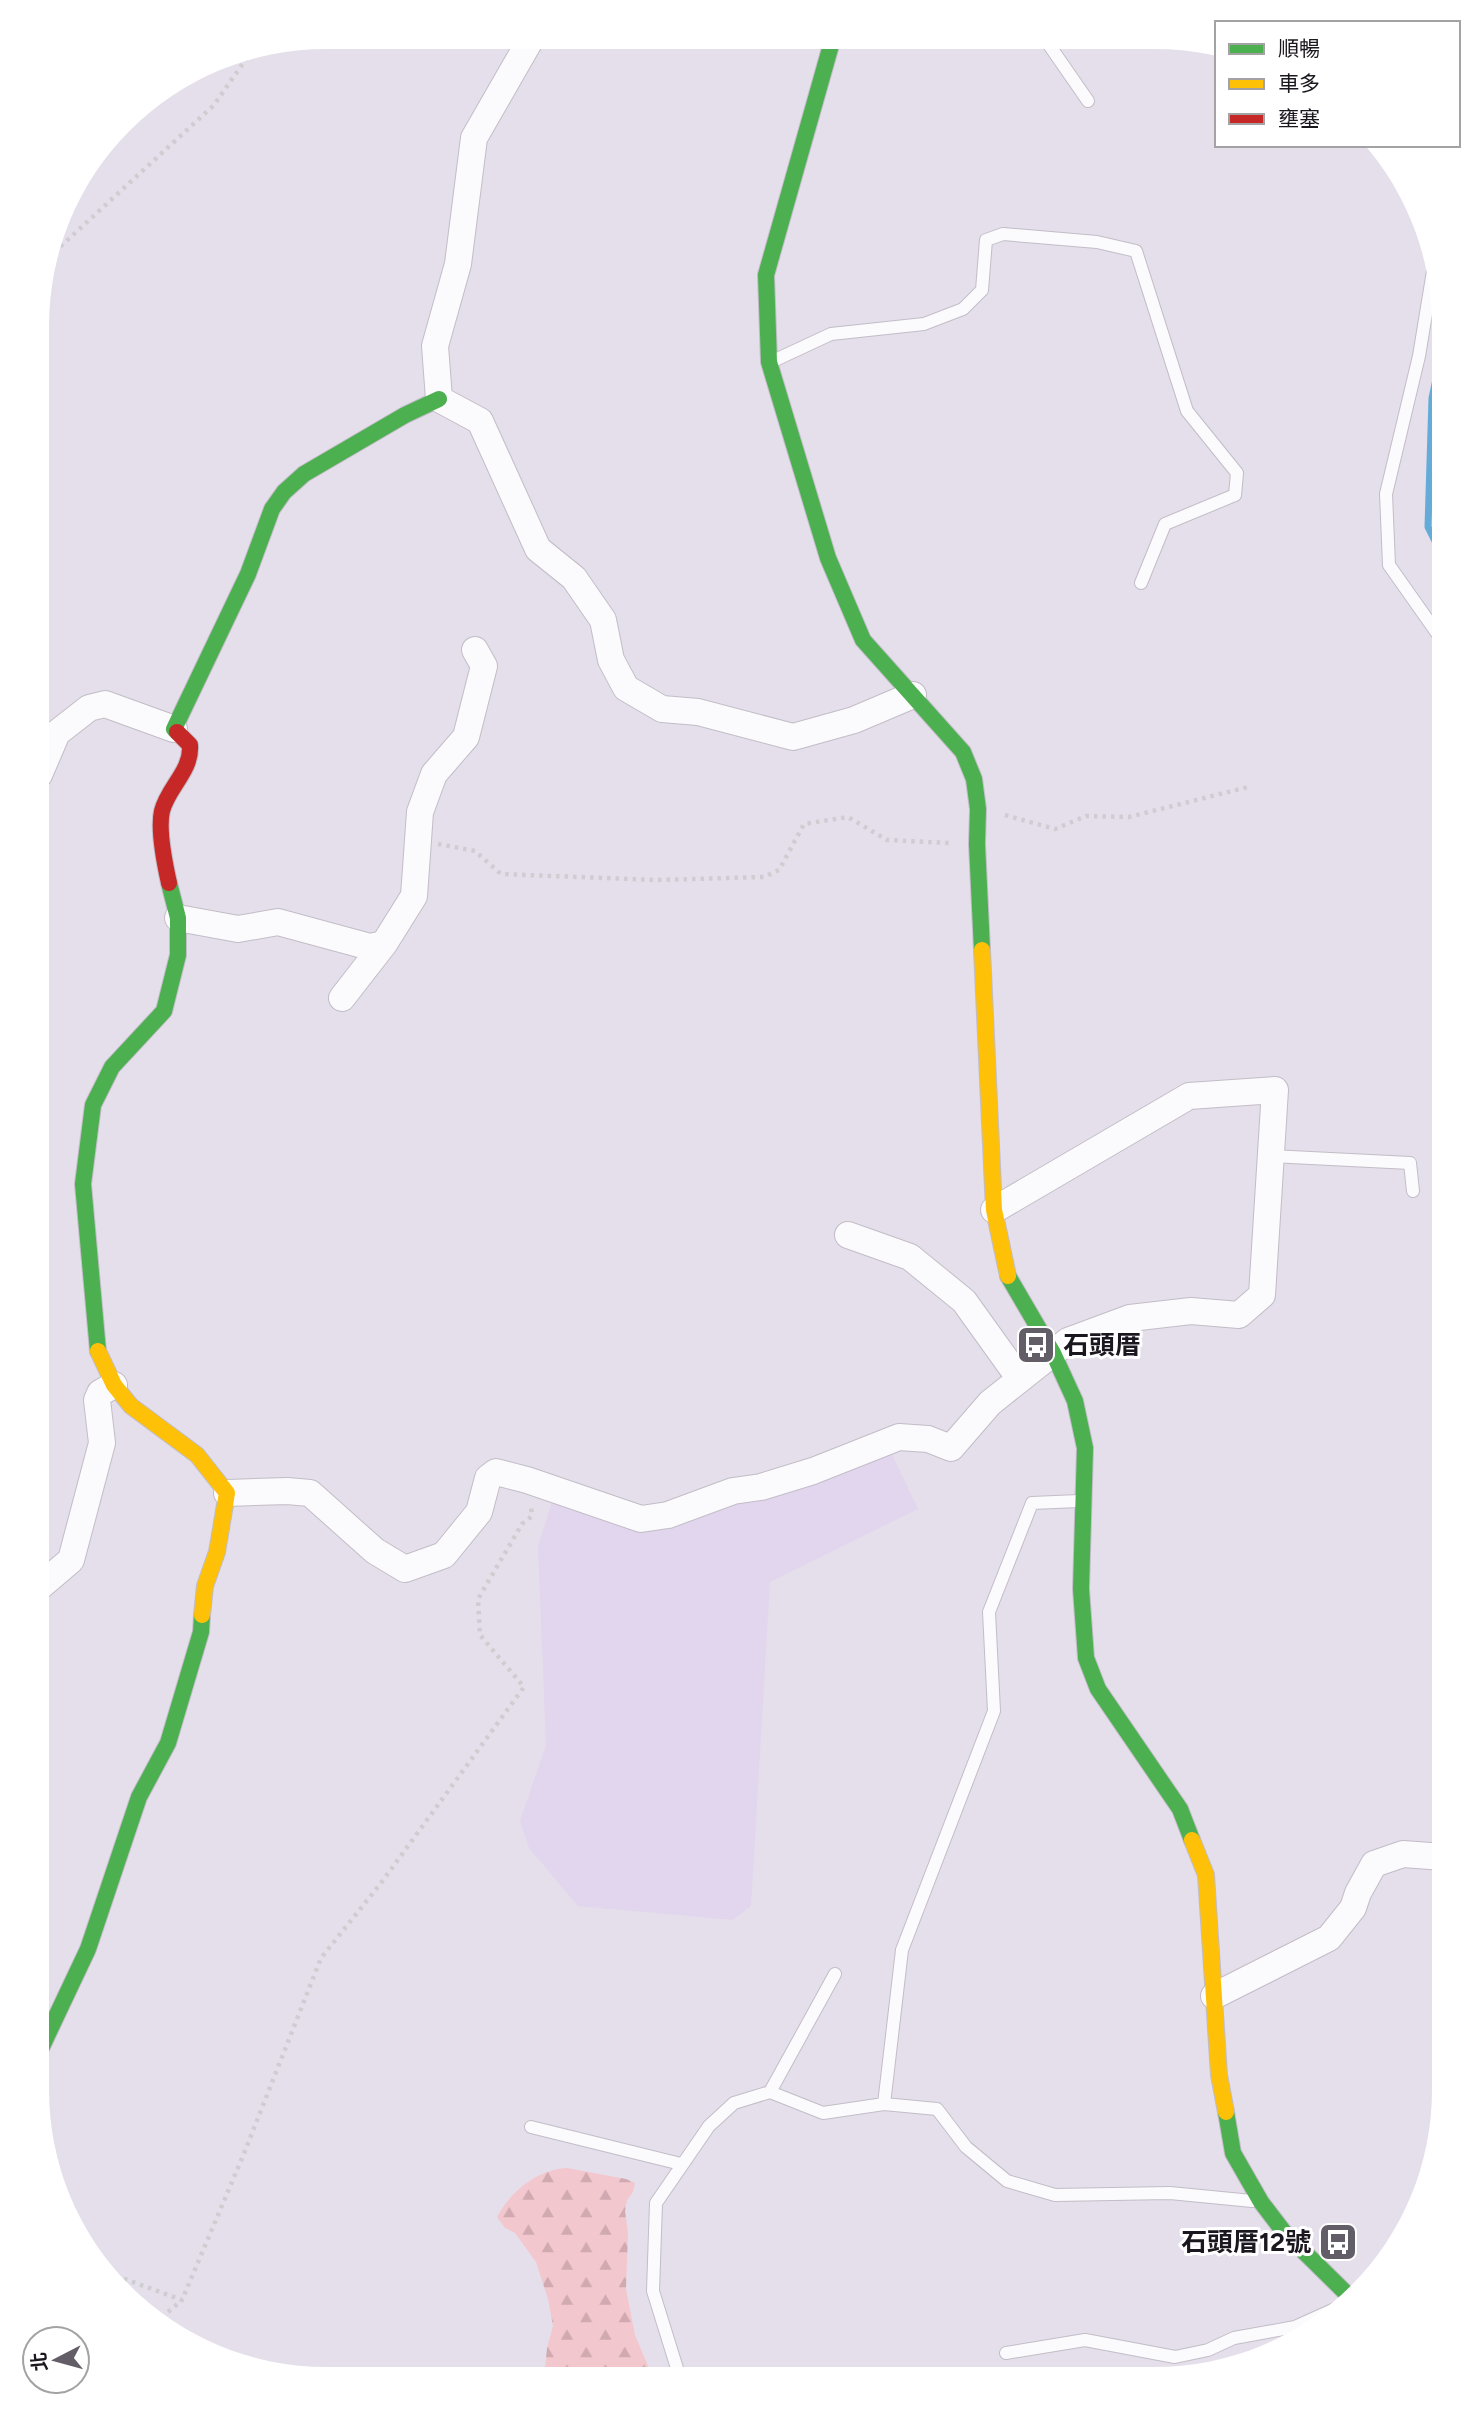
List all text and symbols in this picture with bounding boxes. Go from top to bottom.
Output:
legend [1215,21,1460,147]
text: 順暢 [1278,36,1320,61]
text: 車多 [1278,71,1320,96]
text: 壅塞 [1278,106,1320,131]
bus stop icon: 石頭厝 [1015,1324,1057,1366]
place label: 石頭厝 [1063,1329,1141,1361]
bus stop icon: 石頭厝12號 [1317,2221,1359,2263]
place label: 石頭厝12號 [1181,2226,1311,2258]
north arrow [21,2325,91,2395]
text: 北 [27,2351,52,2372]

